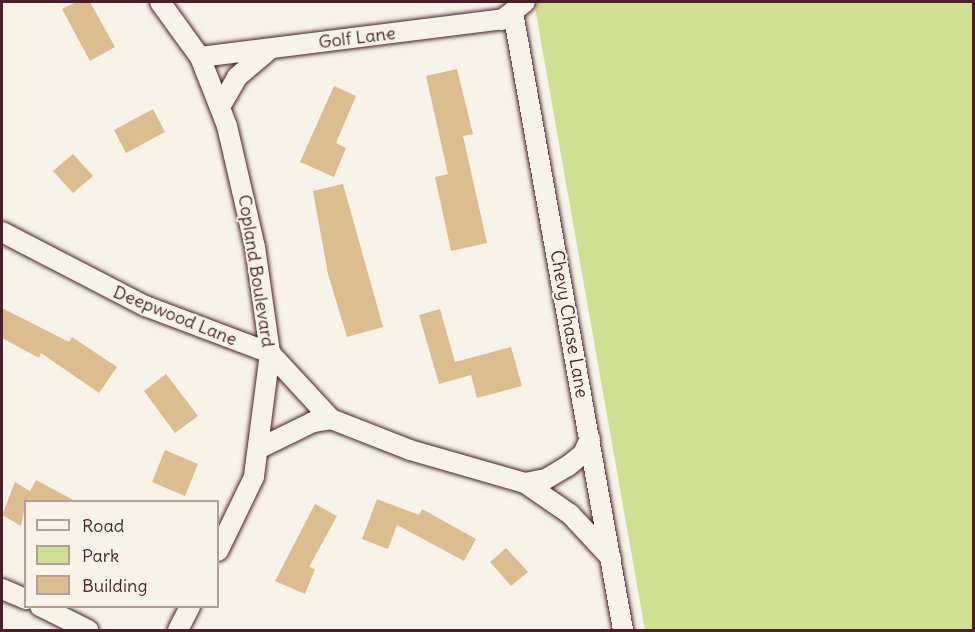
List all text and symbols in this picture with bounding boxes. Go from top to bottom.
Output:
street label: Golf Lane [317,23,397,53]
street label: Copland Boulevard [233,193,279,349]
street label: Chevy Chase Lane [545,248,593,400]
street label: Deepwood Lane [110,281,240,351]
legend [24,500,219,608]
text: Road [82,514,124,537]
text: Park [82,544,119,567]
text: Building [82,574,147,597]

